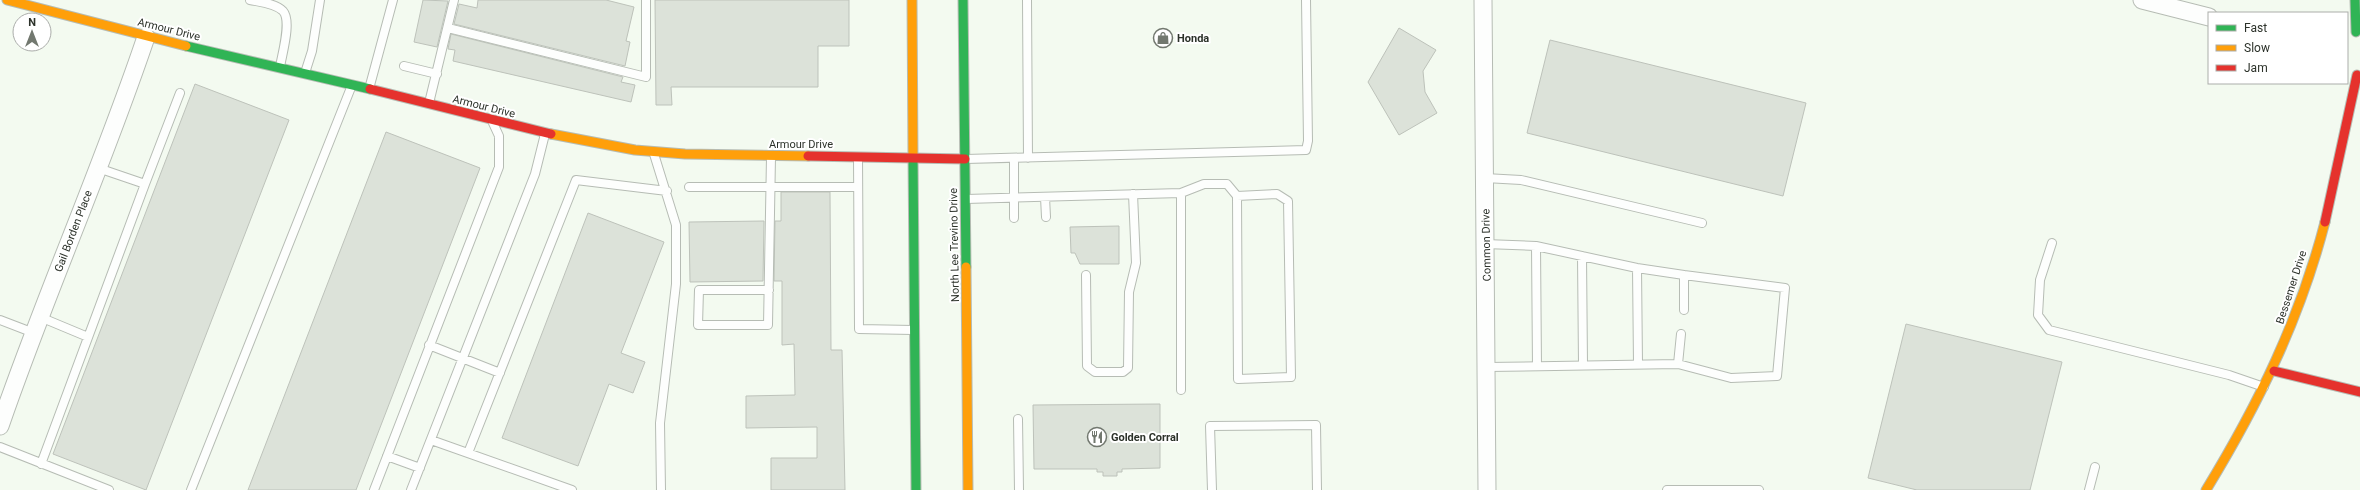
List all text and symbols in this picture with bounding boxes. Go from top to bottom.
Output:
north arrow [12,12,52,52]
legend [2208,12,2348,84]
street label: Armour Drive [136,15,202,44]
text: N [28,16,36,29]
text: Fast [2244,21,2267,35]
shop icon: Honda [1152,27,1174,49]
place label: Honda [1177,32,1209,45]
text: Slow [2244,41,2270,55]
text: Jam [2244,61,2268,75]
street label: Armour Drive [451,92,517,121]
street label: Armour Drive [769,138,833,151]
street label: Gail Borden Place [52,188,95,274]
street label: North Lee Trevino Drive [947,188,962,302]
street label: Common Drive [1479,208,1494,281]
street label: Bessemer Drive [2273,249,2310,326]
restaurant icon: Golden Corral [1086,426,1108,448]
place label: Golden Corral [1111,431,1179,444]

